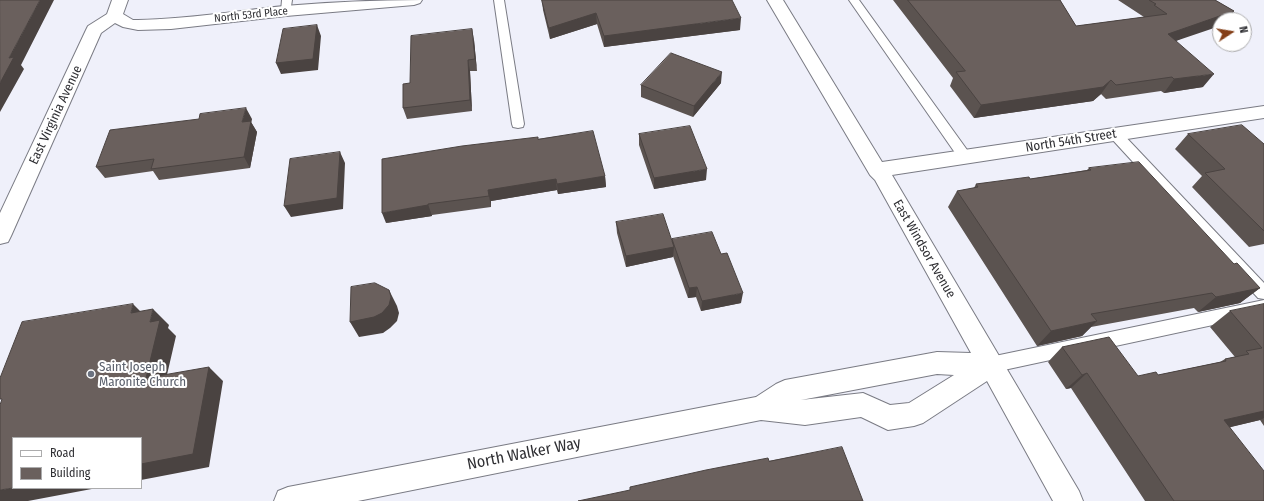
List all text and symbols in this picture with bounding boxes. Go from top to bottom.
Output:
street label: North 53rd Place [213,5,289,25]
north arrow [1212,12,1252,52]
text: N [1236,25,1250,34]
street label: East Virginia Avenue [26,63,86,167]
street label: North 54th Street [1024,126,1118,156]
street label: East Windsor Avenue [890,197,958,301]
place label: Saint Joseph Maronite Church [99,359,186,390]
marker: Saint Joseph Maronite Church [86,369,96,379]
street label: North Walker Way [466,434,582,474]
legend [12,437,142,489]
text: Road [50,446,75,460]
text: Building [50,466,90,480]

